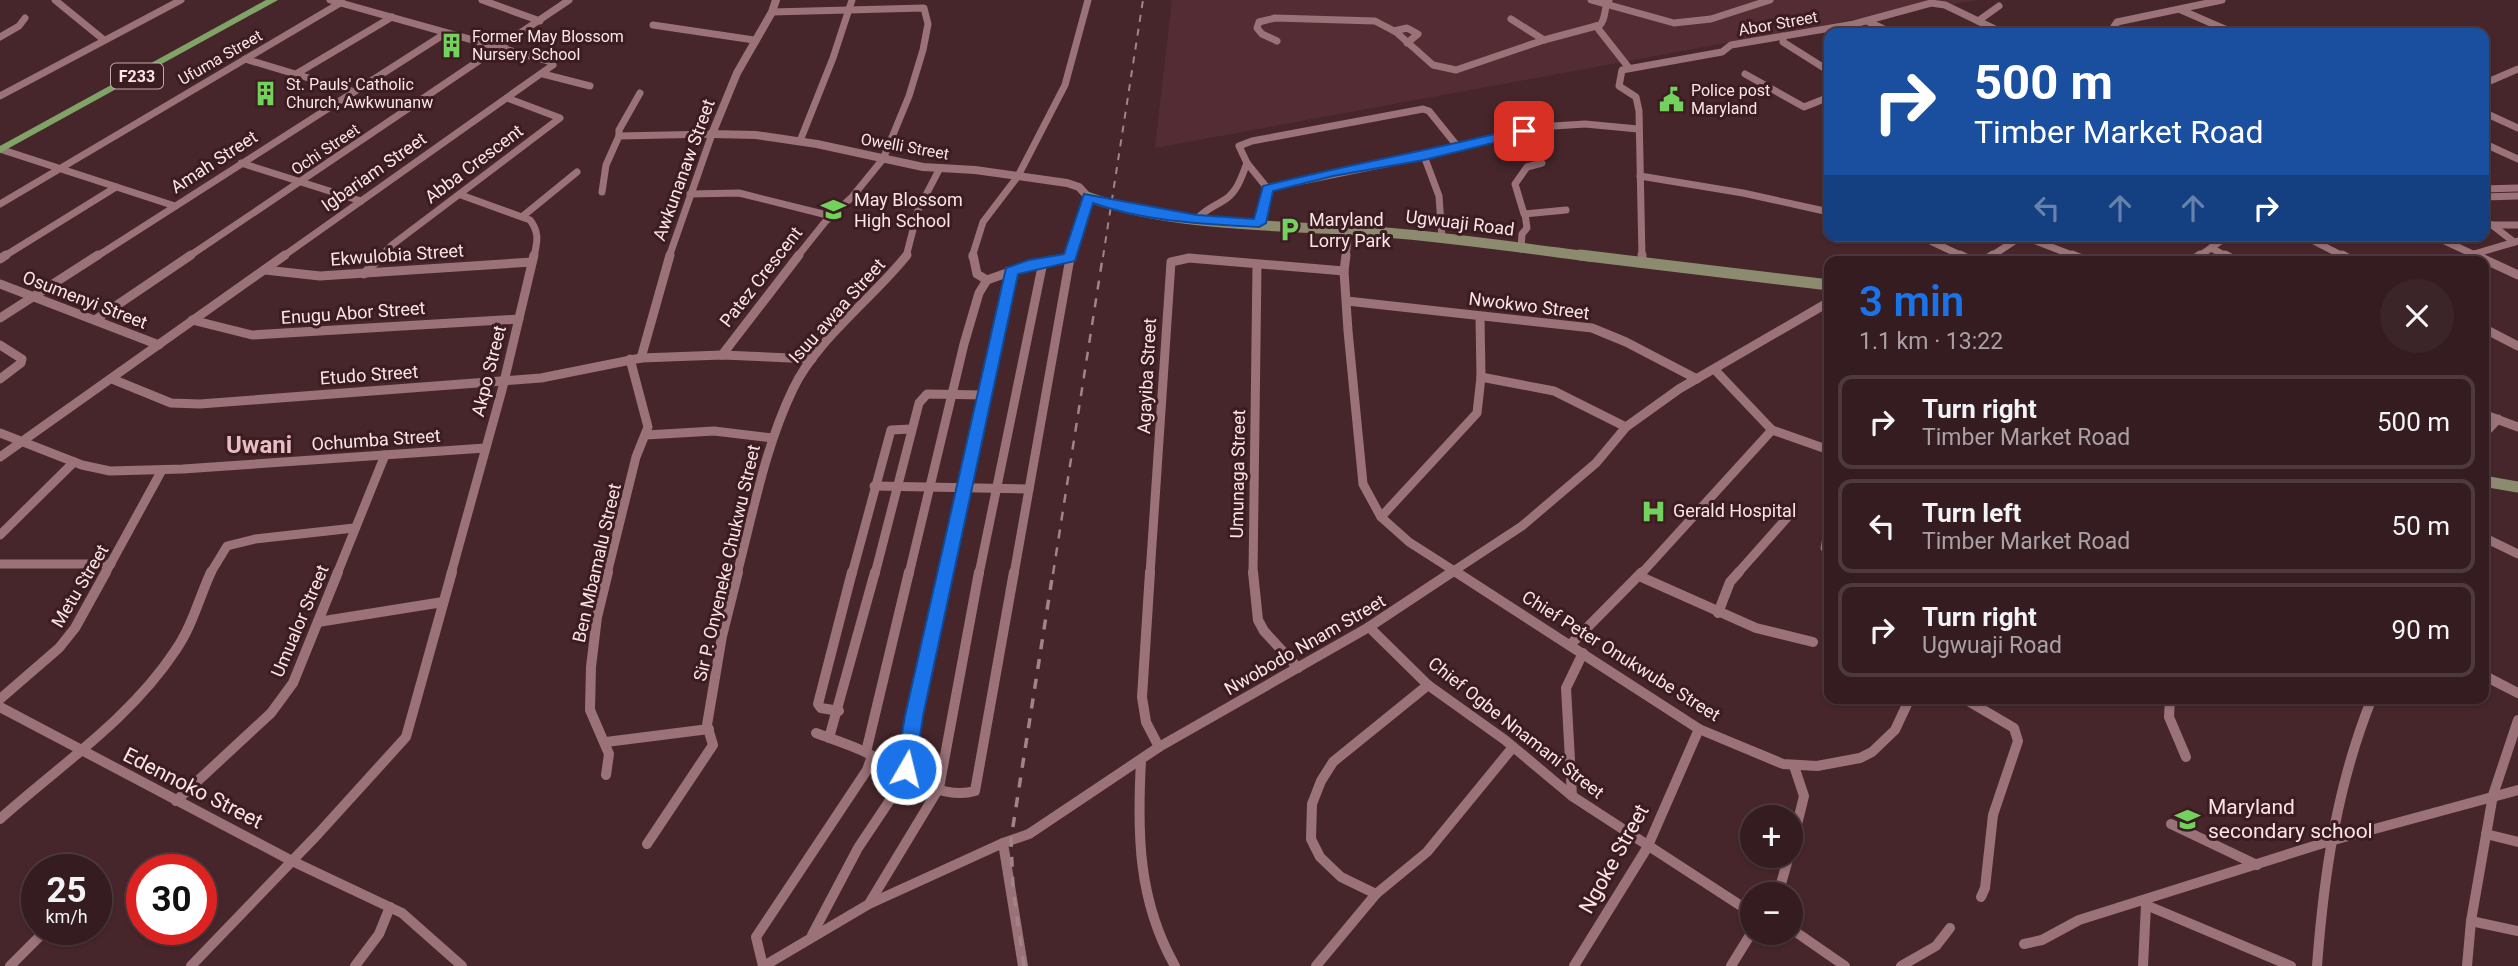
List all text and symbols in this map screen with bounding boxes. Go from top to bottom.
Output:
street label: Abor Street [1737,7,1819,40]
street label: Ufuma Street [175,26,266,89]
place label: Former May Blossom Nursery School [472,27,624,64]
building icon: Former May Blossom Nursery School [438,31,466,59]
text: 500 m [1974,54,2113,111]
icon: right [1859,56,1950,147]
road number: F233 [111,64,163,88]
place label: St. Pauls' Catholic Church, Awkwunanw [286,75,433,112]
building icon: St. Pauls' Catholic Church, Awkwunanw [252,79,280,107]
place label: Police post Maryland [1691,81,1770,118]
public building icon: Police post Maryland [1657,85,1685,113]
street label: Awkunanaw Street [648,96,719,243]
pin [1494,101,1554,161]
icon: arrive [1505,112,1543,150]
text: Timber Market Road [1974,113,2264,151]
street label: Ochi Street [288,120,363,179]
street label: Abba Crescent [420,120,527,207]
street label: Amah Street [166,126,261,197]
street label: Igbariam Street [317,128,430,215]
street label: Owelli Street [859,129,951,164]
place label: May Blossom High School [854,189,963,231]
icon: left [2028,189,2066,227]
icon: ahead [2101,189,2139,227]
icon: ahead [2174,189,2212,227]
icon: right [2247,189,2285,227]
school or university icon: May Blossom High School [820,196,848,224]
street label: Ugwuaji Road [1404,205,1516,240]
place label: Maryland Lorry Park [1309,209,1391,251]
parking icon: Maryland Lorry Park [1275,216,1303,244]
street label: Patez Crescent [715,222,806,331]
street label: Ekwulobia Street [330,239,464,270]
street label: Isuu awaa Street [784,254,889,367]
street label: Osumenyi Street [20,266,151,333]
text: 3 min [1859,277,1964,326]
button: close [2380,279,2454,353]
street label: Nwokwo Street [1467,288,1591,323]
street label: Enugu Abor Street [280,297,426,328]
street label: Agayiba Street [1133,317,1160,435]
street label: Akpo Street [467,323,510,419]
text: 1.1 km · 13:22 [1859,328,2003,355]
street label: Etudo Street [319,361,419,388]
text: Turn right [1922,394,2037,424]
icon: right [1863,403,1901,441]
text: 500 m [2377,407,2450,437]
street label: Umunaga Street [1226,409,1249,539]
text: Timber Market Road [1922,424,2130,451]
street label: Ochumba Street [311,425,441,454]
district label: Uwani [226,431,292,459]
street label: Sir P. Onyeneke Chukwu Street [689,442,764,683]
street label: Ben Mbamalu Street [568,481,625,644]
hospital icon: Gerald Hospital [1639,497,1667,525]
text: Turn left [1922,498,2021,528]
place label: Gerald Hospital [1673,500,1796,521]
icon: left [1863,507,1901,545]
text: 50 m [2392,511,2450,541]
text: Timber Market Road [1922,528,2130,555]
street label: Metu Street [47,540,113,631]
street label: Umualor Street [266,561,333,680]
street label: Chief Peter Onukwube Street [1518,586,1724,725]
street label: Nwobodo Nnam Street [1221,590,1389,699]
text: Turn right [1922,602,2037,632]
icon: right [1863,611,1901,649]
text: 90 m [2392,615,2450,645]
text: Ugwuaji Road [1922,632,2062,659]
street label: Chief Ogbe Nnamani Street [1424,652,1608,803]
position arrow [869,732,943,806]
street label: Edennoko Street [119,743,267,834]
place label: Maryland secondary school [2208,795,2373,843]
street label: Ngoke Street [1574,800,1654,918]
map controls [1740,805,1803,945]
button: + [1740,805,1803,868]
school or university icon: Maryland secondary school [2174,805,2202,833]
speed limit sign: 30 [126,854,217,945]
text: 25 [46,870,87,911]
button: − [1740,882,1803,945]
text: km/h [45,906,88,927]

